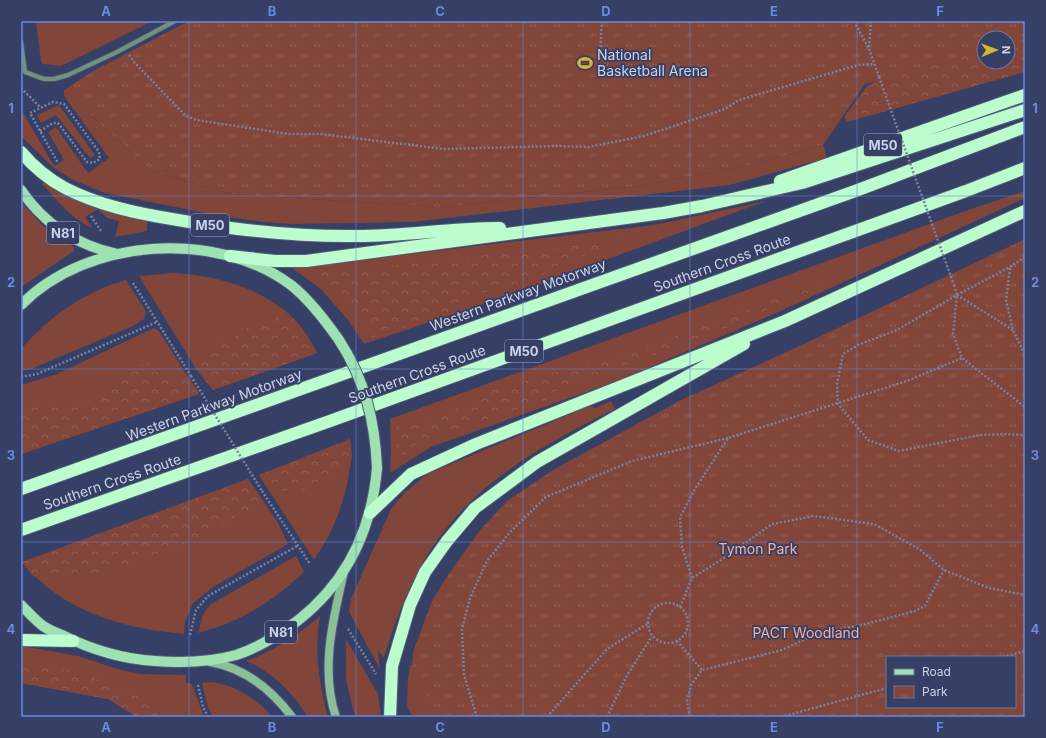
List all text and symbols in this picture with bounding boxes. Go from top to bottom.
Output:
text: A [101,3,111,19]
text: B [268,3,277,19]
text: C [435,3,445,19]
text: D [601,3,611,19]
text: E [770,3,778,19]
text: F [936,3,944,19]
north arrow [976,30,1016,70]
place label: National Basketball Arena [597,46,708,79]
text: N [999,46,1013,54]
sports icon: National Basketball Arena [576,54,594,72]
text: 1 [8,100,14,116]
text: 1 [1032,100,1038,116]
road number: M50 [864,134,902,156]
road number: M50 [191,214,229,236]
road number: N81 [47,222,79,244]
street label: Southern Cross Route [651,230,793,295]
street label: Western Parkway Motorway [427,255,608,334]
text: 2 [7,274,15,290]
text: 2 [1031,274,1039,290]
road number: M50 [505,340,543,362]
street label: Southern Cross Route [346,341,488,406]
street label: Western Parkway Motorway [123,365,304,444]
text: 3 [7,447,15,463]
text: 3 [1031,447,1039,463]
street label: Southern Cross Route [41,450,183,513]
park label: Tymon Park [719,540,798,557]
text: 4 [7,621,16,637]
road number: N81 [265,621,297,643]
text: 4 [1031,621,1040,637]
park label: PACT Woodland [753,624,859,641]
legend [886,656,1016,708]
text: Road [922,664,951,679]
text: Park [922,684,948,699]
text: A [101,719,111,735]
text: B [268,719,277,735]
text: C [435,719,445,735]
text: D [601,719,611,735]
text: E [770,719,778,735]
text: F [936,719,944,735]

